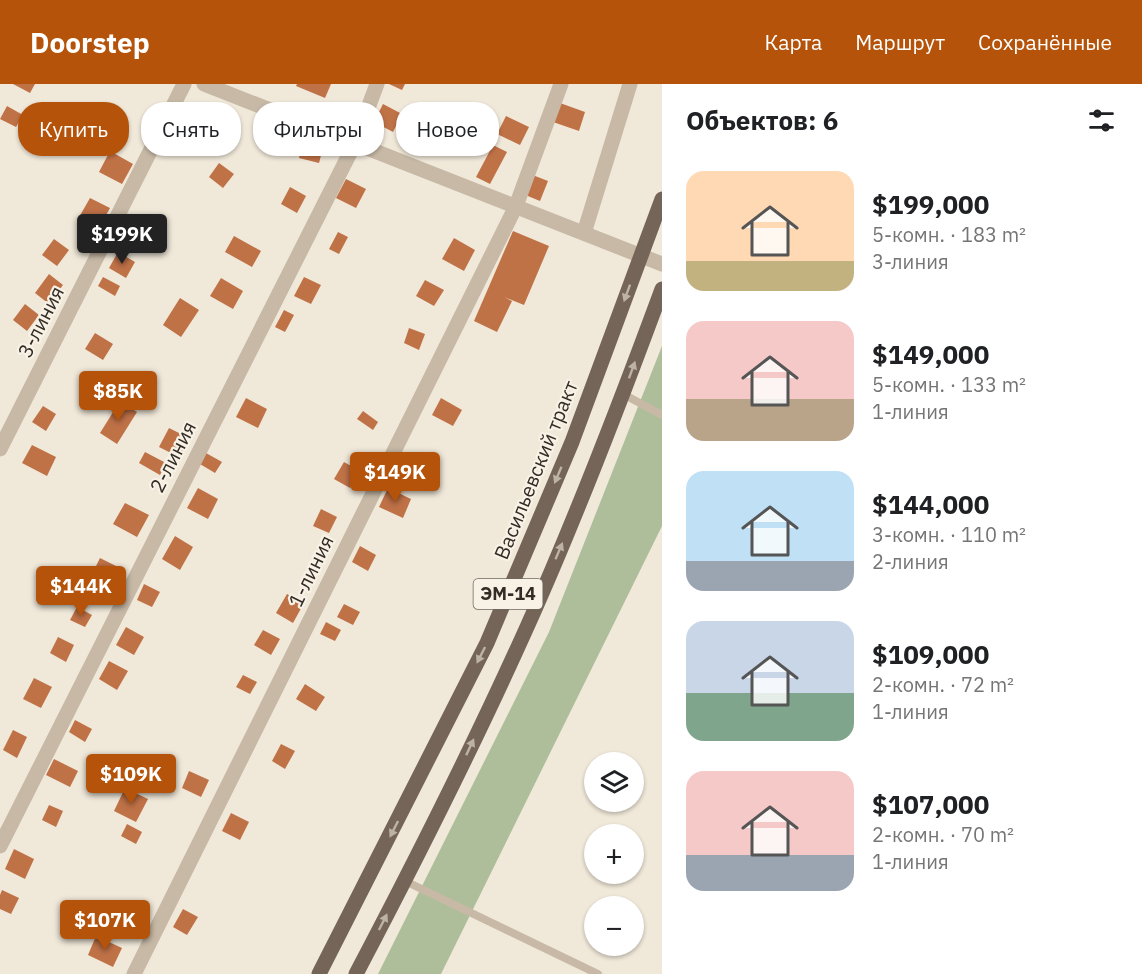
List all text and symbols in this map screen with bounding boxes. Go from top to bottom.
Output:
text: Doorstep [30,24,150,61]
text: Карта [764,28,822,56]
text: Маршрут [855,28,945,56]
text: Сохранённые [978,28,1112,56]
chip: Купить [18,102,129,156]
chip: Снять [141,102,241,156]
chip: Фильтры [253,102,384,156]
chip: Новое [396,102,499,156]
text: Объектов: 6 [686,103,838,137]
icon: filters [1085,104,1118,137]
text: $199,000 [872,187,989,221]
icon: home [734,195,806,267]
pin: $199K [80,214,164,265]
text: $199K [91,220,153,247]
text: 5-комн. · 183 m² [872,221,1026,248]
text: 3-линия [872,248,949,275]
street label: 3-линия [11,282,70,362]
one-way arrow [622,284,631,302]
text: $149,000 [872,337,989,371]
icon: home [734,345,806,417]
one-way arrow [628,361,637,379]
pin: $85K [82,371,154,422]
text: 5-комн. · 133 m² [872,371,1026,398]
street label: Васильевский тракт [487,376,584,563]
text: $85K [93,377,143,404]
text: 1-линия [872,398,949,425]
street label: 2-линия [143,417,202,497]
pin: $149K [353,452,437,503]
text: $149K [364,458,426,485]
one-way arrow [553,467,563,485]
text: $144,000 [872,487,989,521]
icon: home [734,495,806,567]
text: 3-комн. · 110 m² [872,521,1026,548]
street label: 1-линия [282,530,339,611]
one-way arrow [555,542,564,560]
text: 2-линия [872,548,949,575]
pin: $144K [39,566,123,617]
text: $144K [50,572,112,599]
road number: ЭМ-14 [474,579,542,609]
text: $109,000 [872,637,989,671]
icon: home [734,645,806,717]
one-way arrow [476,646,486,663]
text: 2-комн. · 72 m² [872,671,1014,698]
text: 1-линия [872,698,949,725]
one-way arrow [465,739,474,756]
map controls [584,752,644,956]
button: layers [584,752,644,812]
pin: $109K [89,754,173,805]
text: $109K [100,760,162,787]
text: $107,000 [872,787,989,821]
icon: home [734,795,806,867]
one-way arrow [389,820,399,838]
text: 2-комн. · 70 m² [872,821,1014,848]
button: + [584,824,644,884]
text: 1-линия [872,848,949,875]
button: − [584,896,644,956]
pin: $107K [63,900,147,951]
text: $107K [74,906,136,933]
one-way arrow [378,913,388,930]

